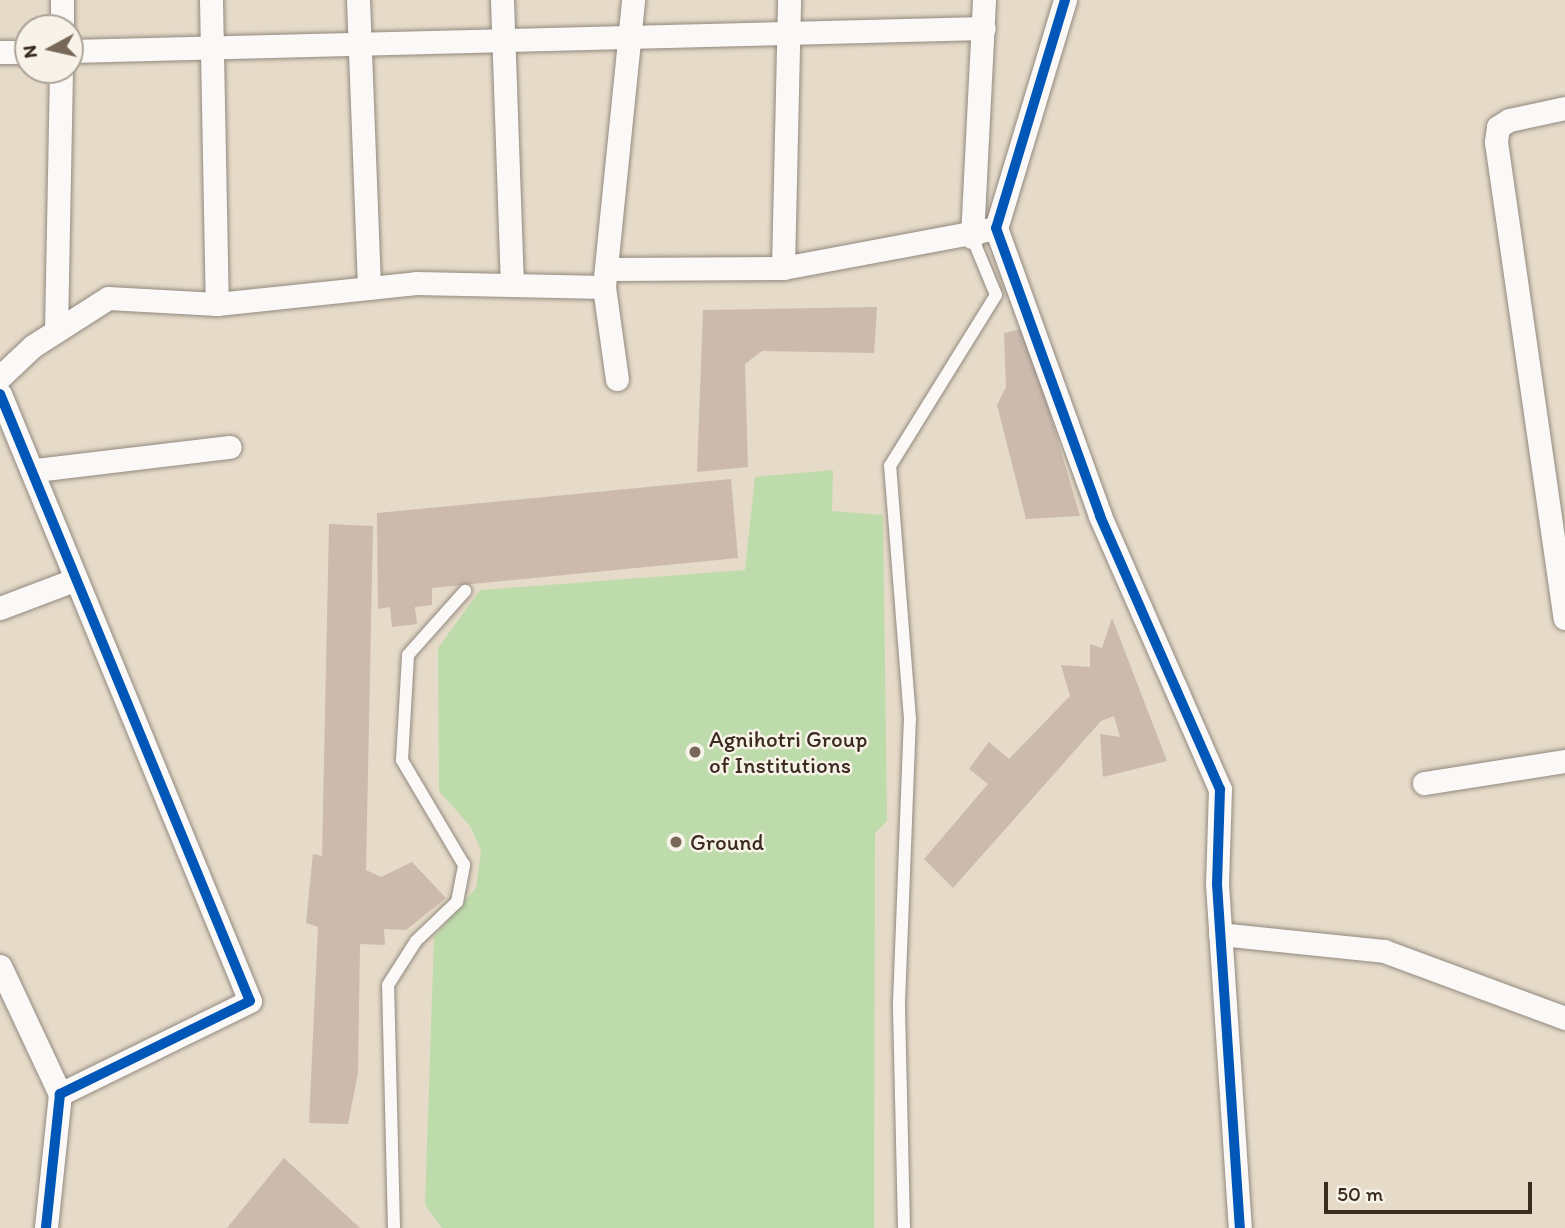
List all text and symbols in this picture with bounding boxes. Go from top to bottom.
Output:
north arrow [14,14,84,84]
text: N [17,44,42,60]
place label: Agnihotri Group of Institutions [709,725,867,779]
marker: Agnihotri Group of Institutions [687,744,703,760]
place label: Ground [690,828,764,856]
marker: Ground [668,834,684,850]
scale bar [1327,1168,1535,1212]
text: 50 m [1337,1181,1383,1206]

